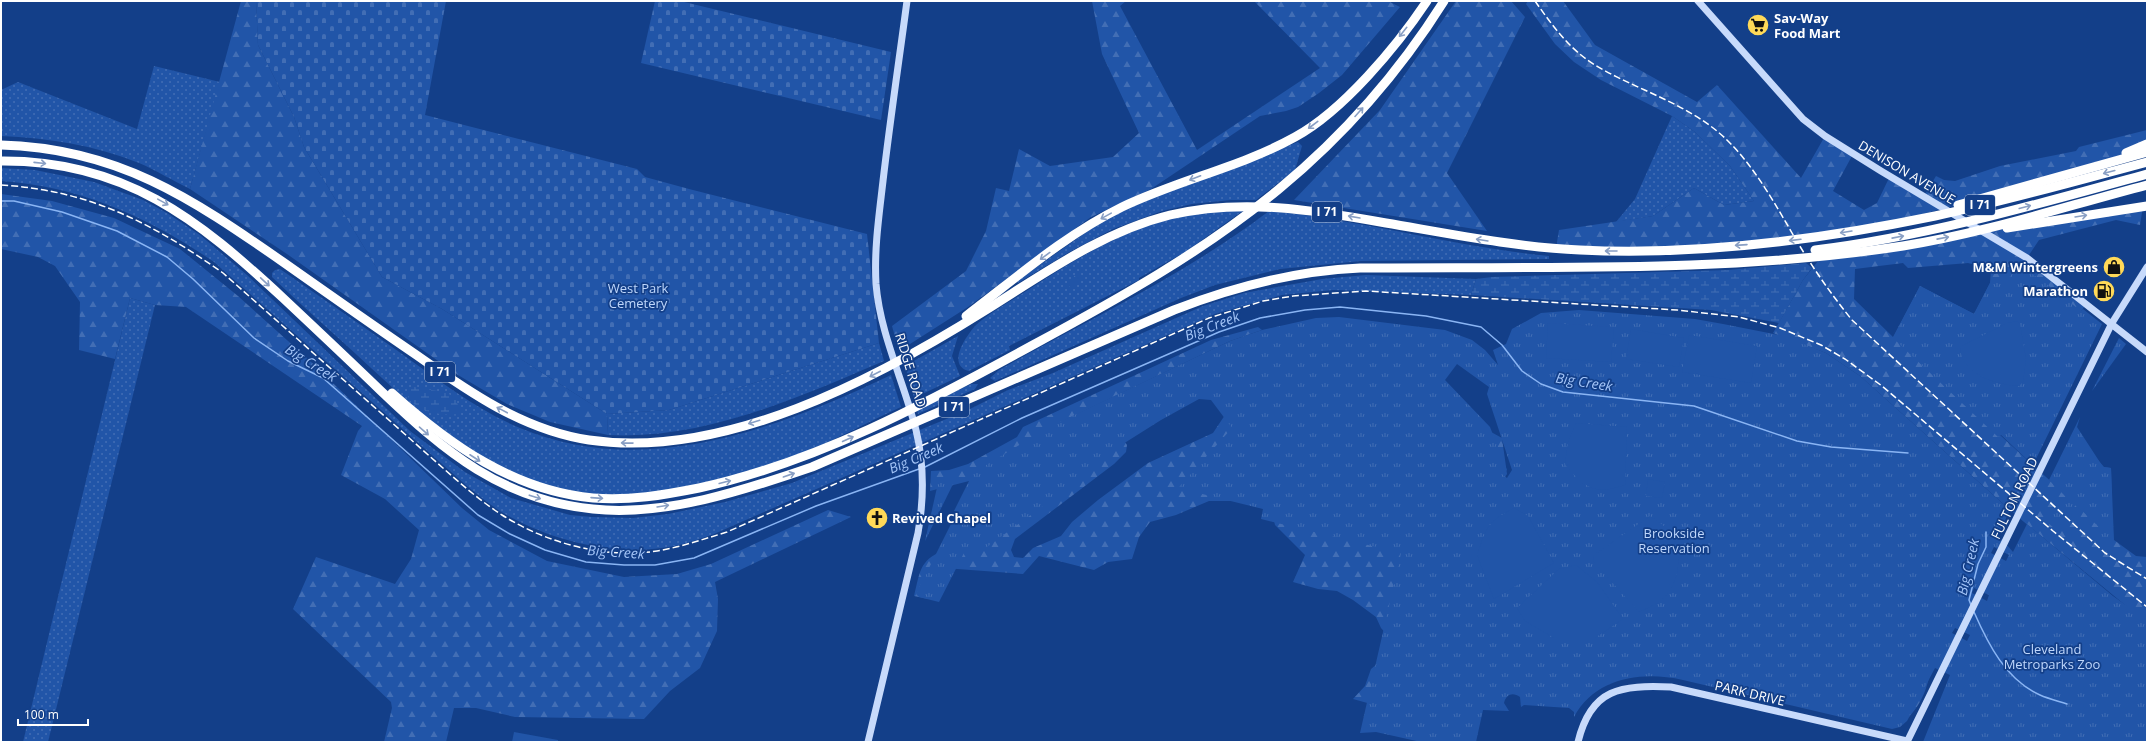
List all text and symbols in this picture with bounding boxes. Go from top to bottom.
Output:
place label: Sav-Way Food Mart [1774,9,1841,42]
supermarket icon: Sav-Way Food Mart [1745,12,1771,38]
one-way arrow [1399,27,1408,37]
one-way arrow [1354,107,1363,117]
one-way arrow [1308,121,1319,129]
street label: DENISON AVENUE [1855,136,1959,208]
one-way arrow [33,159,46,167]
one-way arrow [2103,169,2116,176]
one-way arrow [1189,174,1201,182]
road number: I 71 [1965,195,1995,215]
one-way arrow [157,199,169,207]
road number: I 71 [1312,202,1342,222]
one-way arrow [2018,203,2031,211]
one-way arrow [2074,212,2087,220]
one-way arrow [1100,213,1112,221]
one-way arrow [1348,213,1361,221]
one-way arrow [1840,228,1853,236]
one-way arrow [1891,232,1904,240]
one-way arrow [1936,233,1949,241]
one-way arrow [1476,235,1489,243]
one-way arrow [1789,236,1802,244]
one-way arrow [1735,241,1748,249]
one-way arrow [1605,247,1618,255]
one-way arrow [1039,252,1050,260]
shop icon: M&M Wintergreens [2101,254,2127,280]
place label: M&M Wintergreens [1972,258,2098,276]
one-way arrow [260,277,270,287]
fuel station icon: Marathon [2091,278,2117,304]
park label: West Park Cemetery [608,279,669,312]
place label: Marathon [2023,282,2088,300]
water label: Big Creek [1182,306,1243,345]
street label: RIDGE ROAD [891,331,931,409]
water label: Big Creek [282,339,342,386]
road number: I 71 [425,362,455,382]
water label: Big Creek [1554,368,1615,396]
one-way arrow [869,371,881,378]
road number: I 71 [939,397,969,417]
one-way arrow [496,406,508,414]
one-way arrow [748,419,761,426]
one-way arrow [419,426,429,435]
one-way arrow [841,435,853,442]
water label: Big Creek [886,437,947,477]
one-way arrow [621,439,634,447]
one-way arrow [469,454,481,462]
street label: FULTON ROAD [1986,454,2042,542]
one-way arrow [783,471,796,478]
one-way arrow [719,477,732,485]
one-way arrow [528,494,540,502]
one-way arrow [590,495,603,502]
one-way arrow [656,502,669,510]
church icon: Revived Chapel [864,505,890,531]
place label: Revived Chapel [892,509,991,527]
park label: Brookside Reservation [1638,524,1710,557]
water label: Big Creek [1952,536,1983,597]
water label: Big Creek [587,540,646,563]
park label: Cleveland Metroparks Zoo [2004,640,2101,673]
street label: PARK DRIVE [1713,676,1787,710]
scale bar [18,701,88,727]
text: 100 m [24,706,59,723]

